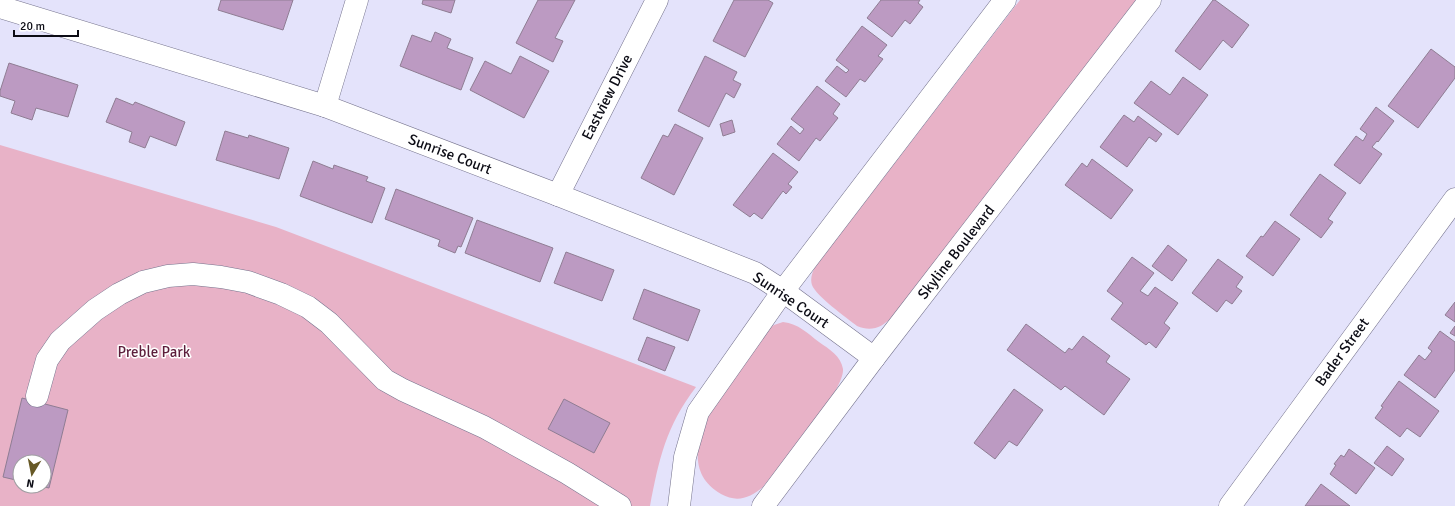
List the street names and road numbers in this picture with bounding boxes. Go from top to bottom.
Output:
street label: Eastview Drive [578,51,636,143]
street label: Sunrise Court [406,130,494,178]
street label: Skyline Boulevard [914,201,998,303]
street label: Sunrise Court [750,268,832,332]
street label: Bader Street [1311,314,1373,390]

